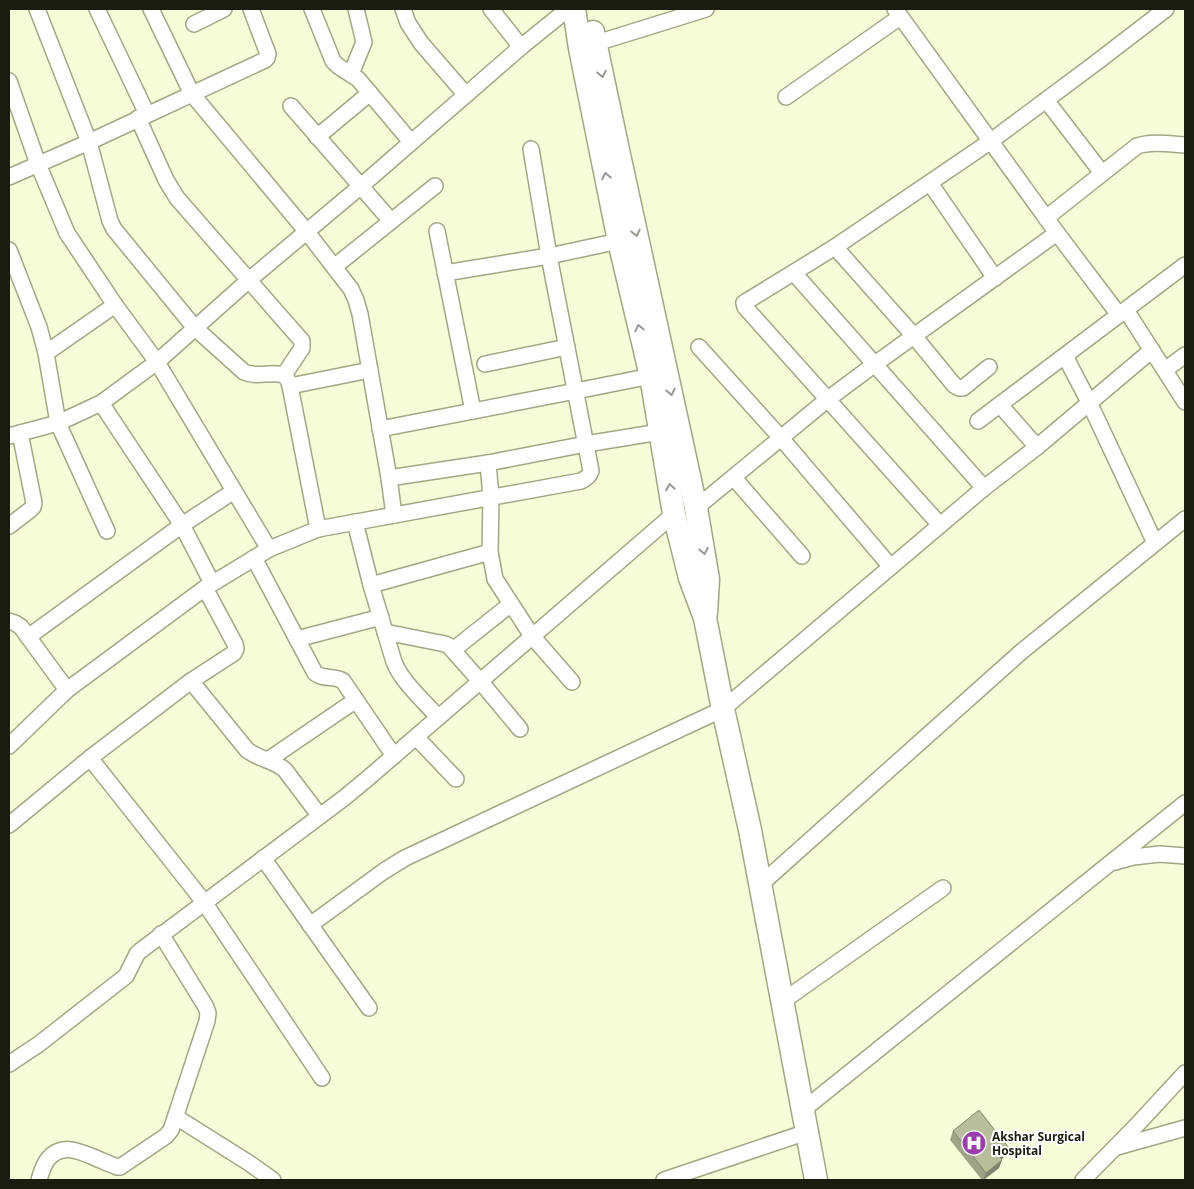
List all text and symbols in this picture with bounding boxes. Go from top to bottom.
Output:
one-way arrow [596,69,607,78]
one-way arrow [602,172,612,181]
one-way arrow [630,228,641,237]
one-way arrow [634,323,645,332]
one-way arrow [665,387,675,396]
one-way arrow [665,483,675,492]
one-way arrow [698,546,708,555]
place label: Akshar Surgical Hospital [992,1128,1085,1159]
hospital icon: Akshar Surgical Hospital [961,1130,987,1156]

